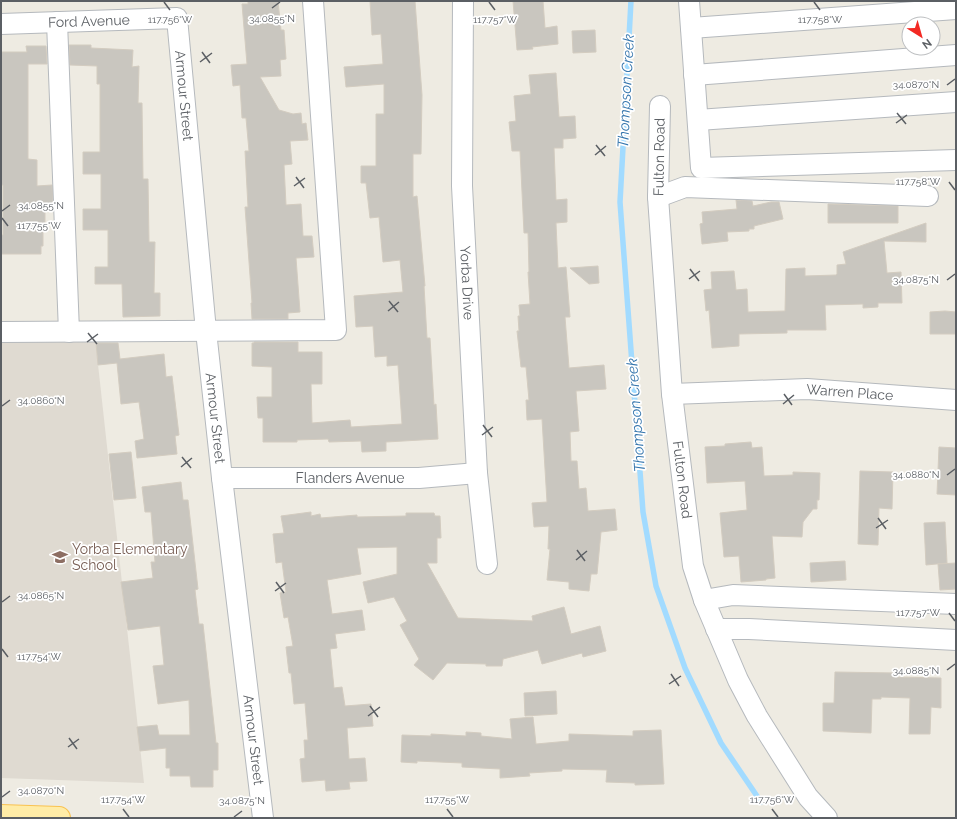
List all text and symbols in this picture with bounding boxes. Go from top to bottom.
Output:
street label: Ford Avenue [48,12,130,30]
text: 34.0855°N [249,13,295,24]
text: 117.756°W [148,14,193,25]
text: 117.757°W [473,14,517,25]
text: 117.758°W [798,14,843,25]
north arrow [901,16,941,56]
water label: Thompson Creek [614,33,638,149]
text: N [919,36,934,51]
street label: Armour Street [172,50,196,142]
text: 34.0870°N [893,79,939,90]
street label: Fulton Road [650,118,668,196]
text: 117.758°W [896,176,941,187]
text: 34.0855°N [18,200,64,211]
text: 117.755°W [17,220,62,231]
street label: Yorba Drive [457,245,477,320]
text: 34.0875°N [893,274,939,285]
water label: Thompson Creek [623,357,649,473]
street label: Armour Street [203,372,228,464]
street label: Warren Place [806,381,894,403]
text: 34.0860°N [17,395,65,406]
street label: Fulton Road [670,440,695,520]
text: 34.0880°N [893,469,939,480]
street label: Flanders Avenue [296,470,404,486]
place label: Yorba Elementary School [72,541,188,573]
school or university icon: Yorba Elementary School [51,548,69,566]
text: 34.0865°N [18,590,64,601]
text: 117.757°W [896,607,940,618]
text: 117.754°W [17,651,62,662]
text: 34.0885°N [893,665,939,676]
street label: Armour Street [240,694,267,786]
text: 34.0870°N [18,785,64,796]
text: 117.754°W [101,794,146,805]
text: 117.755°W [425,794,470,805]
text: 117.756°W [750,794,795,805]
text: 34.0875°N [219,795,265,806]

